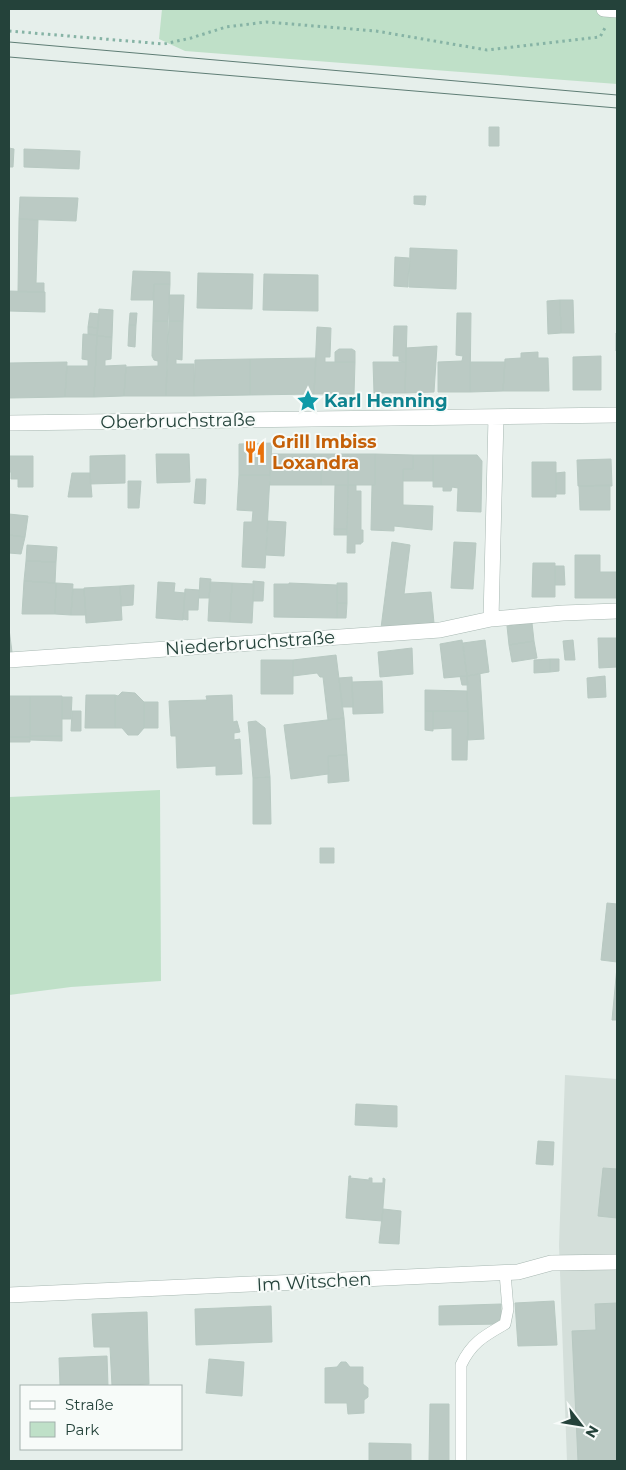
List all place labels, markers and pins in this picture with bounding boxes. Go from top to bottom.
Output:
place icon: Karl Henning [295,388,321,414]
place label: Karl Henning [324,390,448,412]
place label: Grill Imbiss Loxandra [272,431,377,474]
restaurant icon: Grill Imbiss Loxandra [242,439,268,465]

